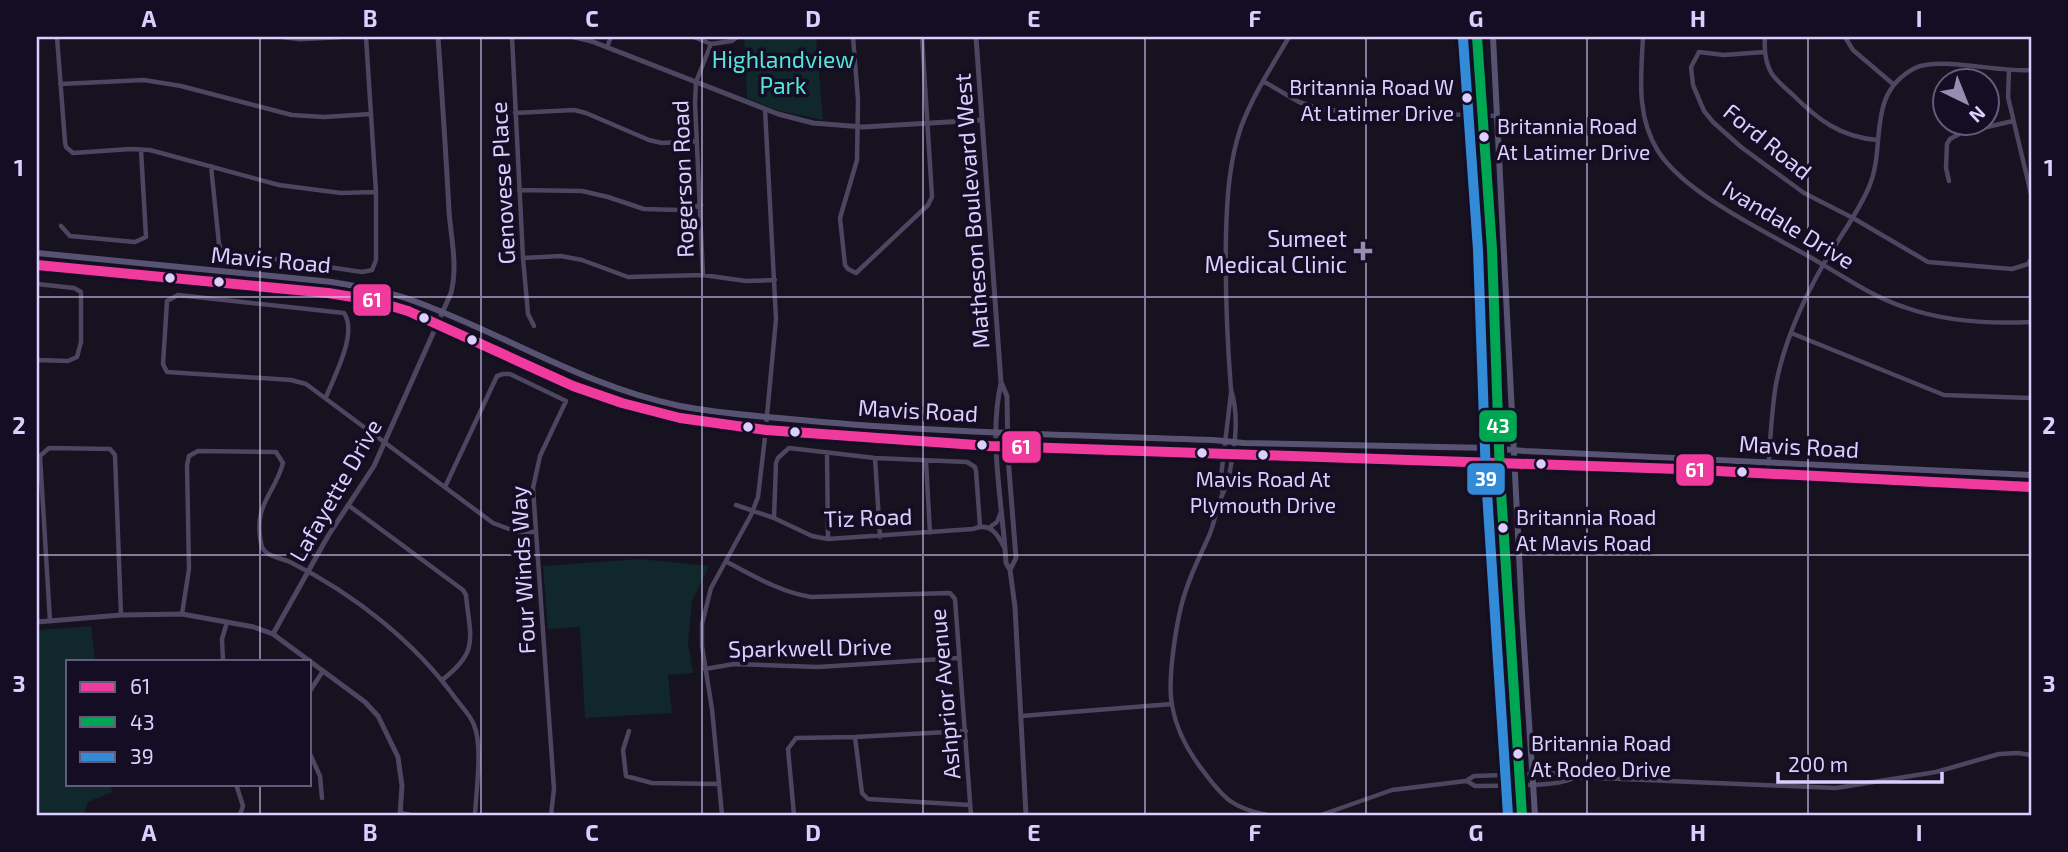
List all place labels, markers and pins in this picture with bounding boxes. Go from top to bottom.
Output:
place label: Britannia Road W At Latimer Drive [1289,74,1454,125]
marker: Britannia Road W At Latimer Drive [1460,91,1474,105]
place label: Britannia Road At Latimer Drive [1497,113,1650,164]
marker: Britannia Road At Latimer Drive [1477,130,1491,144]
place label: Sumeet Medical Clinic [1204,224,1347,278]
marker: Sumeet Medical Clinic [1353,241,1373,261]
unlabelled marker [163,271,177,285]
unlabelled marker [212,275,226,289]
unlabelled marker [417,311,431,325]
unlabelled marker [465,333,479,347]
unlabelled marker [741,420,755,434]
unlabelled marker [788,425,802,439]
unlabelled marker [975,438,989,452]
unlabelled marker [1195,446,1209,460]
marker: Mavis Road At Plymouth Drive [1256,448,1270,462]
unlabelled marker [1534,457,1548,471]
unlabelled marker [1735,465,1749,479]
place label: Mavis Road At Plymouth Drive [1190,466,1336,517]
place label: Britannia Road At Mavis Road [1516,504,1656,555]
marker: Britannia Road At Mavis Road [1496,521,1510,535]
place label: Britannia Road At Rodeo Drive [1531,730,1671,781]
marker: Britannia Road At Rodeo Drive [1511,747,1525,761]

